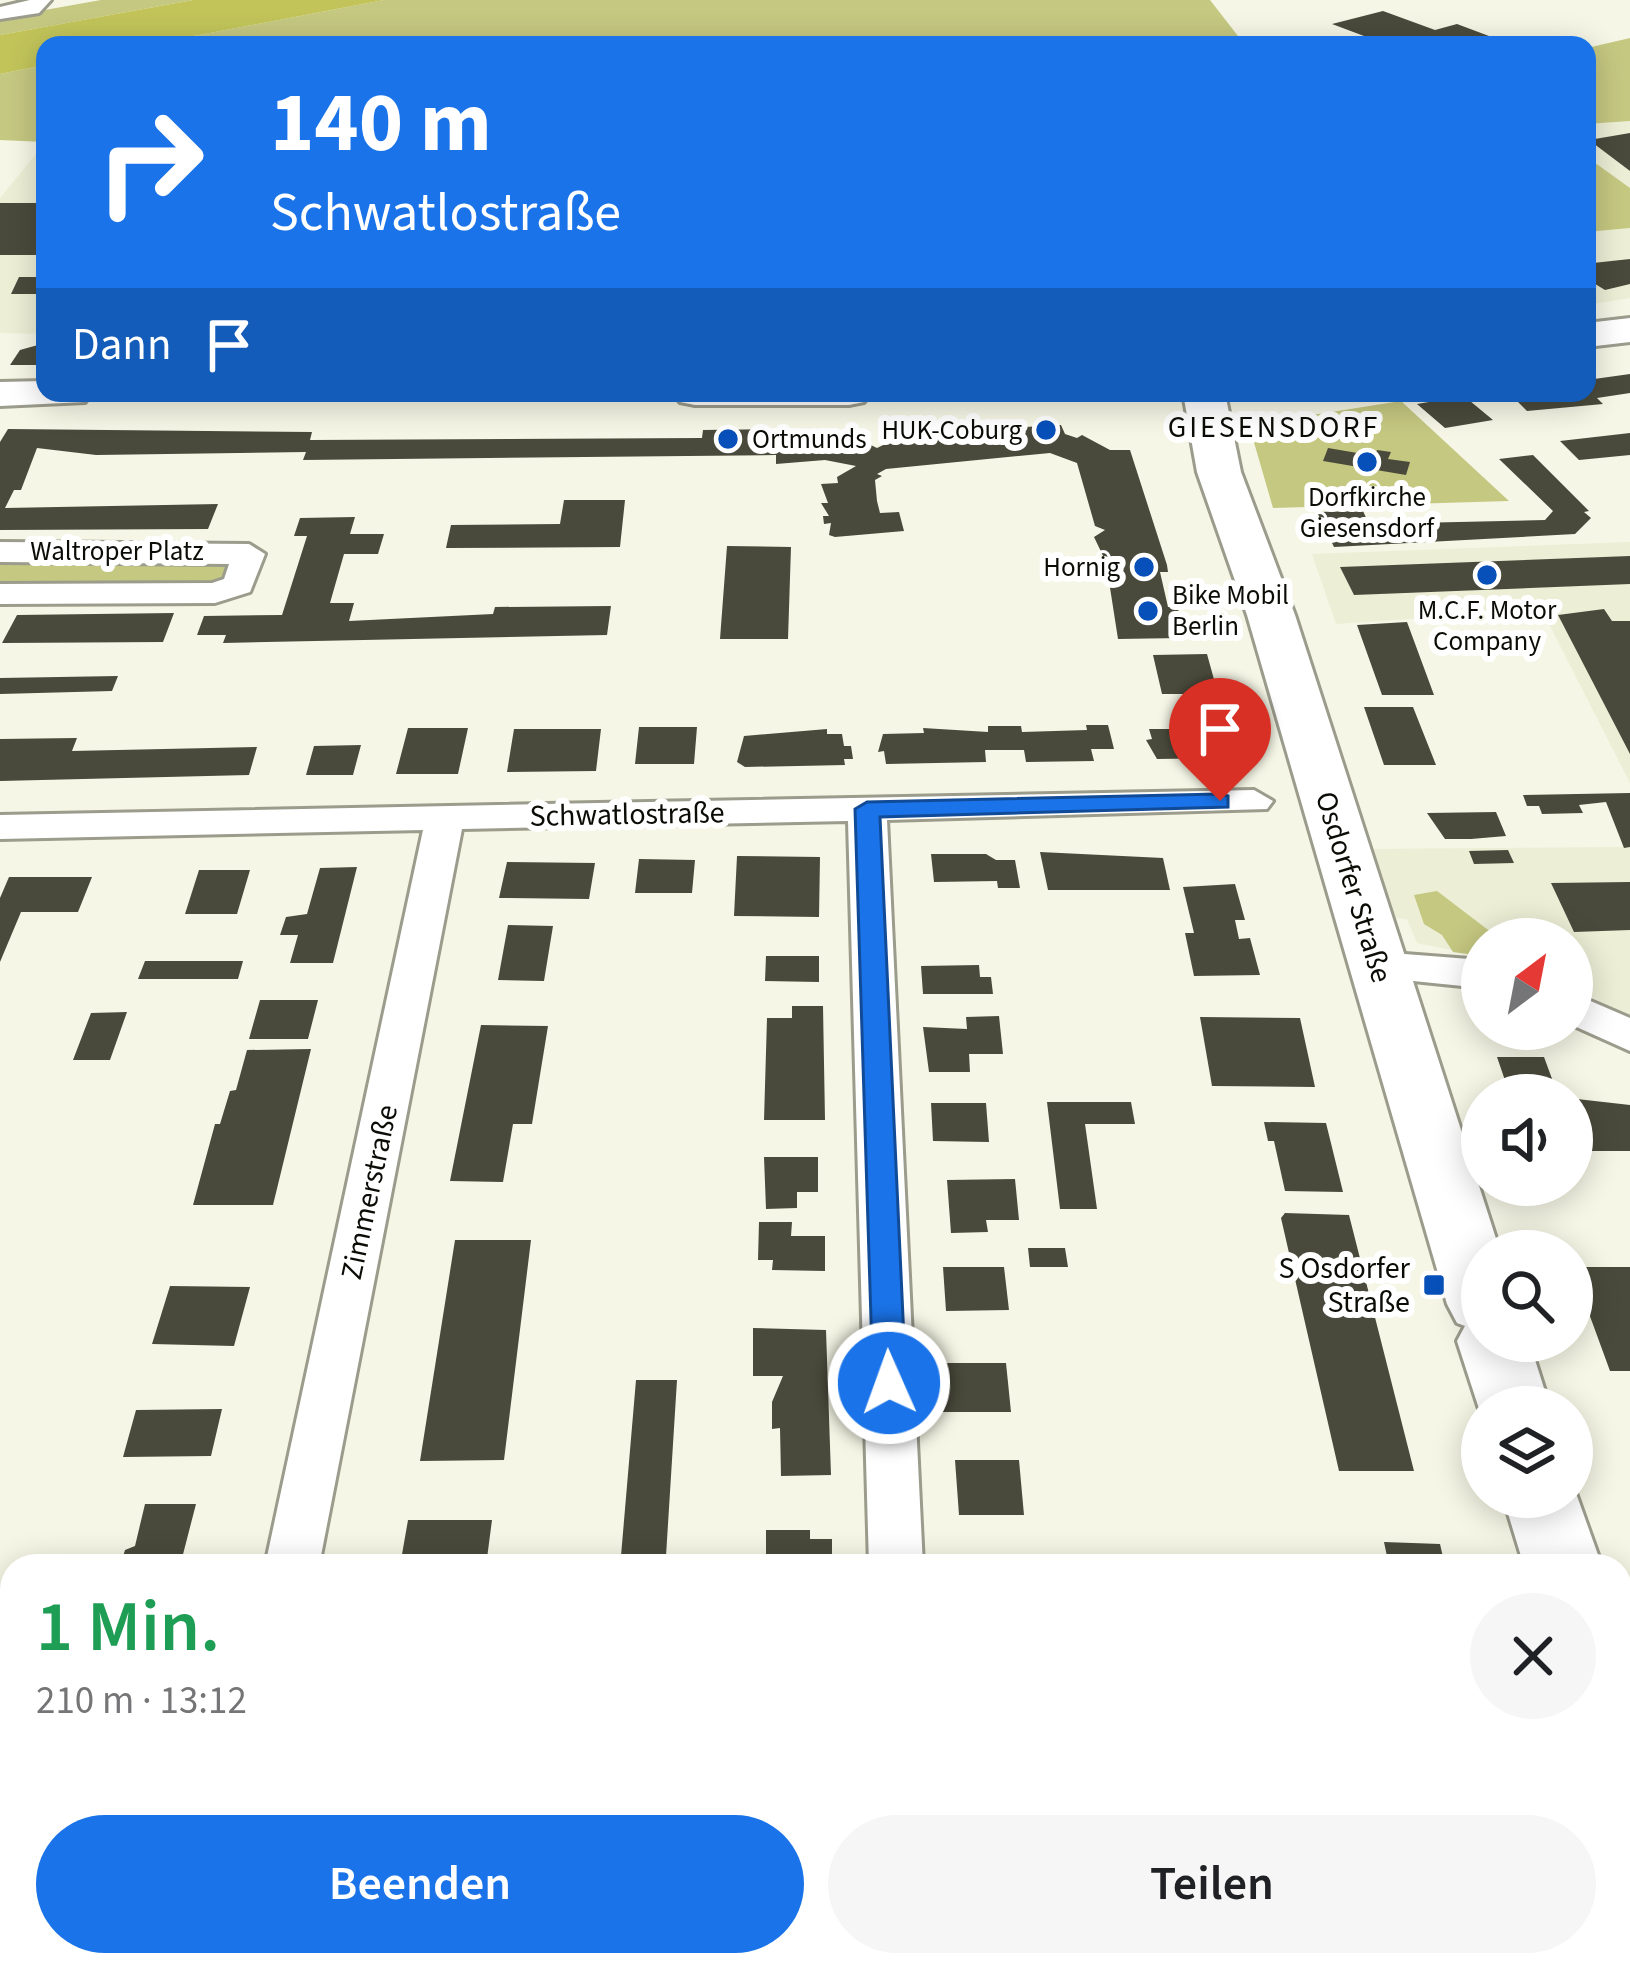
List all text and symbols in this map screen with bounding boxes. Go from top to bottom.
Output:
text: 140 m [270,64,492,184]
icon: right [72,84,228,240]
text: Schwatlostraße [270,175,621,252]
icon: arrive [196,312,262,378]
text: Dann [72,313,172,377]
district label: GIESENSDORF [1168,406,1380,449]
place label: HUK-Coburg [881,411,1022,450]
marker: HUK-Coburg [1033,417,1059,443]
place label: Ortmunds [752,420,867,459]
marker: Ortmunds [715,426,741,452]
marker: Dorfkirche Giesensdorf [1354,449,1380,475]
place label: Dorfkirche Giesensdorf [1300,478,1435,548]
street label: Waltroper Platz [30,532,204,571]
place label: Hornig [1043,548,1120,587]
marker: Hornig [1131,554,1157,580]
marker: M.C.F. Motor Company [1474,562,1500,588]
place label: Bike Mobil Berlin [1172,576,1289,646]
place label: M.C.F. Motor Company [1418,591,1557,661]
marker: Bike Mobil Berlin [1135,598,1161,624]
pin [1169,678,1271,801]
icon: arrive [1187,696,1253,762]
street label: Osdorfer Straße [1304,786,1403,988]
street label: Schwatlostraße [529,791,725,838]
north arrow [1461,918,1593,1050]
map controls [1461,918,1593,1518]
button: sound [1461,1074,1593,1206]
street label: Zimmerstraße [330,1101,409,1283]
button: search [1461,1230,1593,1362]
place label: S Osdorfer Straße [1278,1247,1411,1324]
marker: S Osdorfer Straße [1421,1272,1447,1298]
position arrow [826,1320,952,1446]
button: layers [1461,1386,1593,1518]
text: 1 Min. [36,1576,220,1679]
button: close [1470,1593,1596,1719]
text: 210 m · 13:12 [36,1673,247,1729]
button: Beenden [36,1815,804,1953]
button: Teilen [828,1815,1596,1953]

